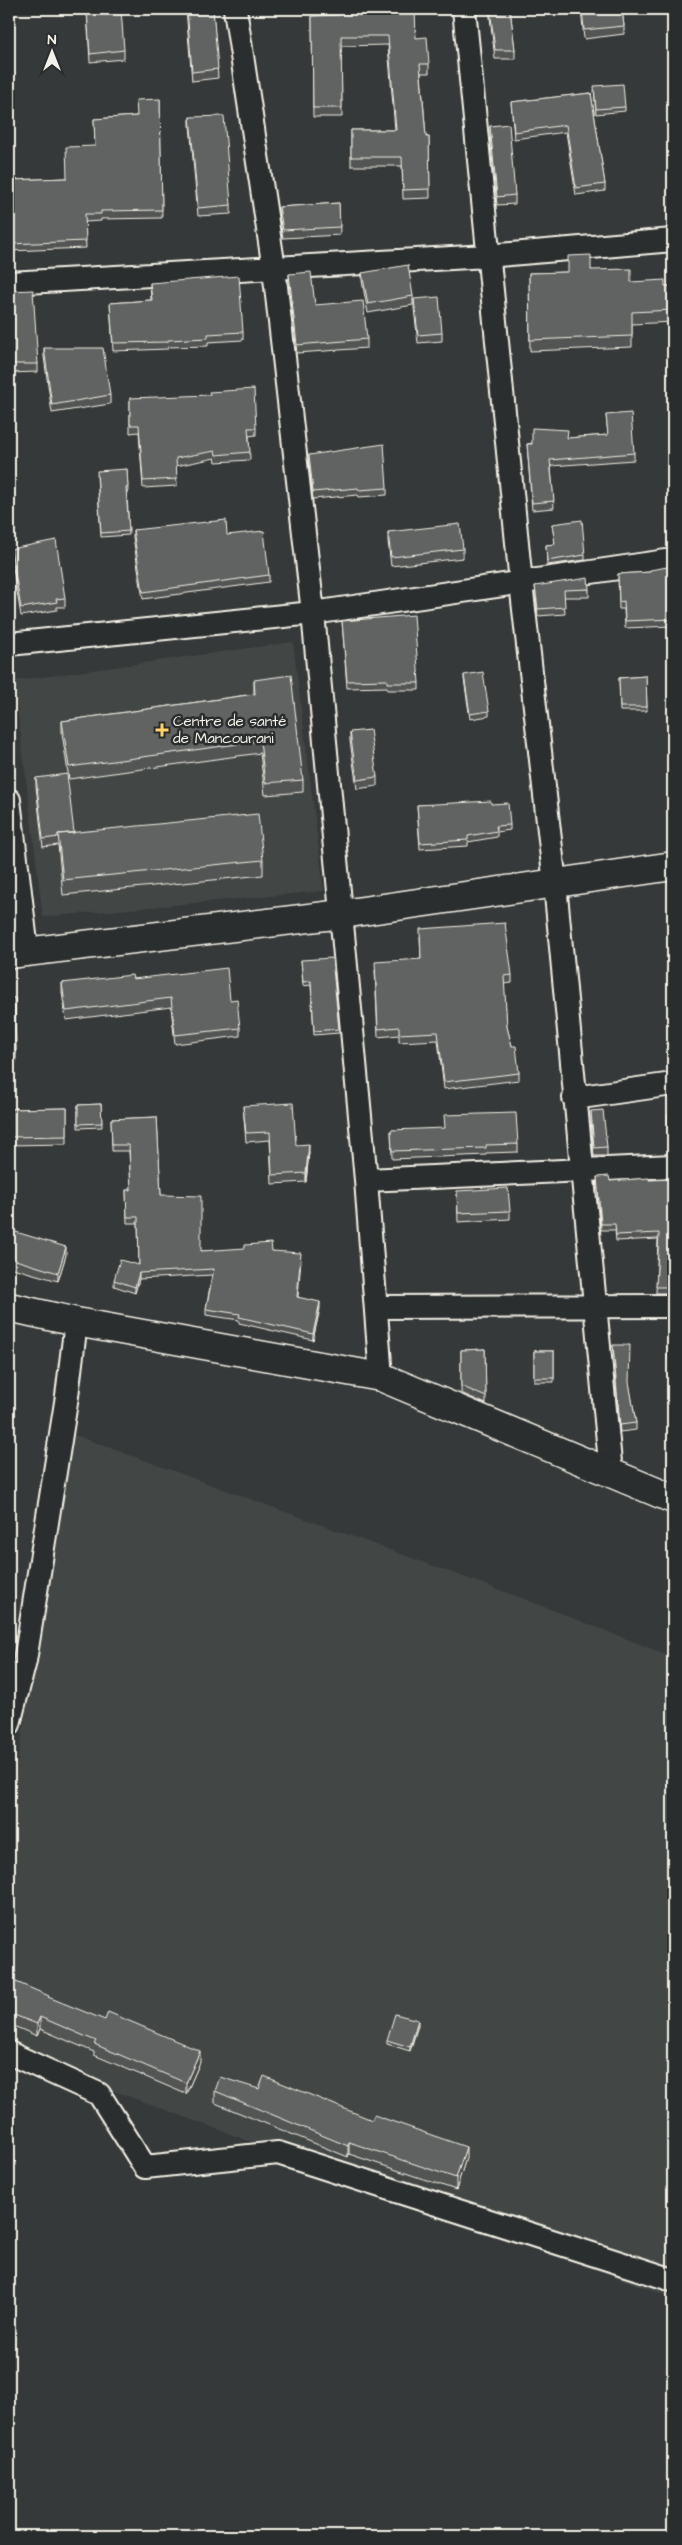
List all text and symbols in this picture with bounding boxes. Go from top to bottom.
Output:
north arrow [28,28,78,78]
text: N [48,30,57,50]
place label: Centre de santé de Mancourani [173,711,286,749]
marker: Centre de santé de Mancourani [155,723,169,737]

